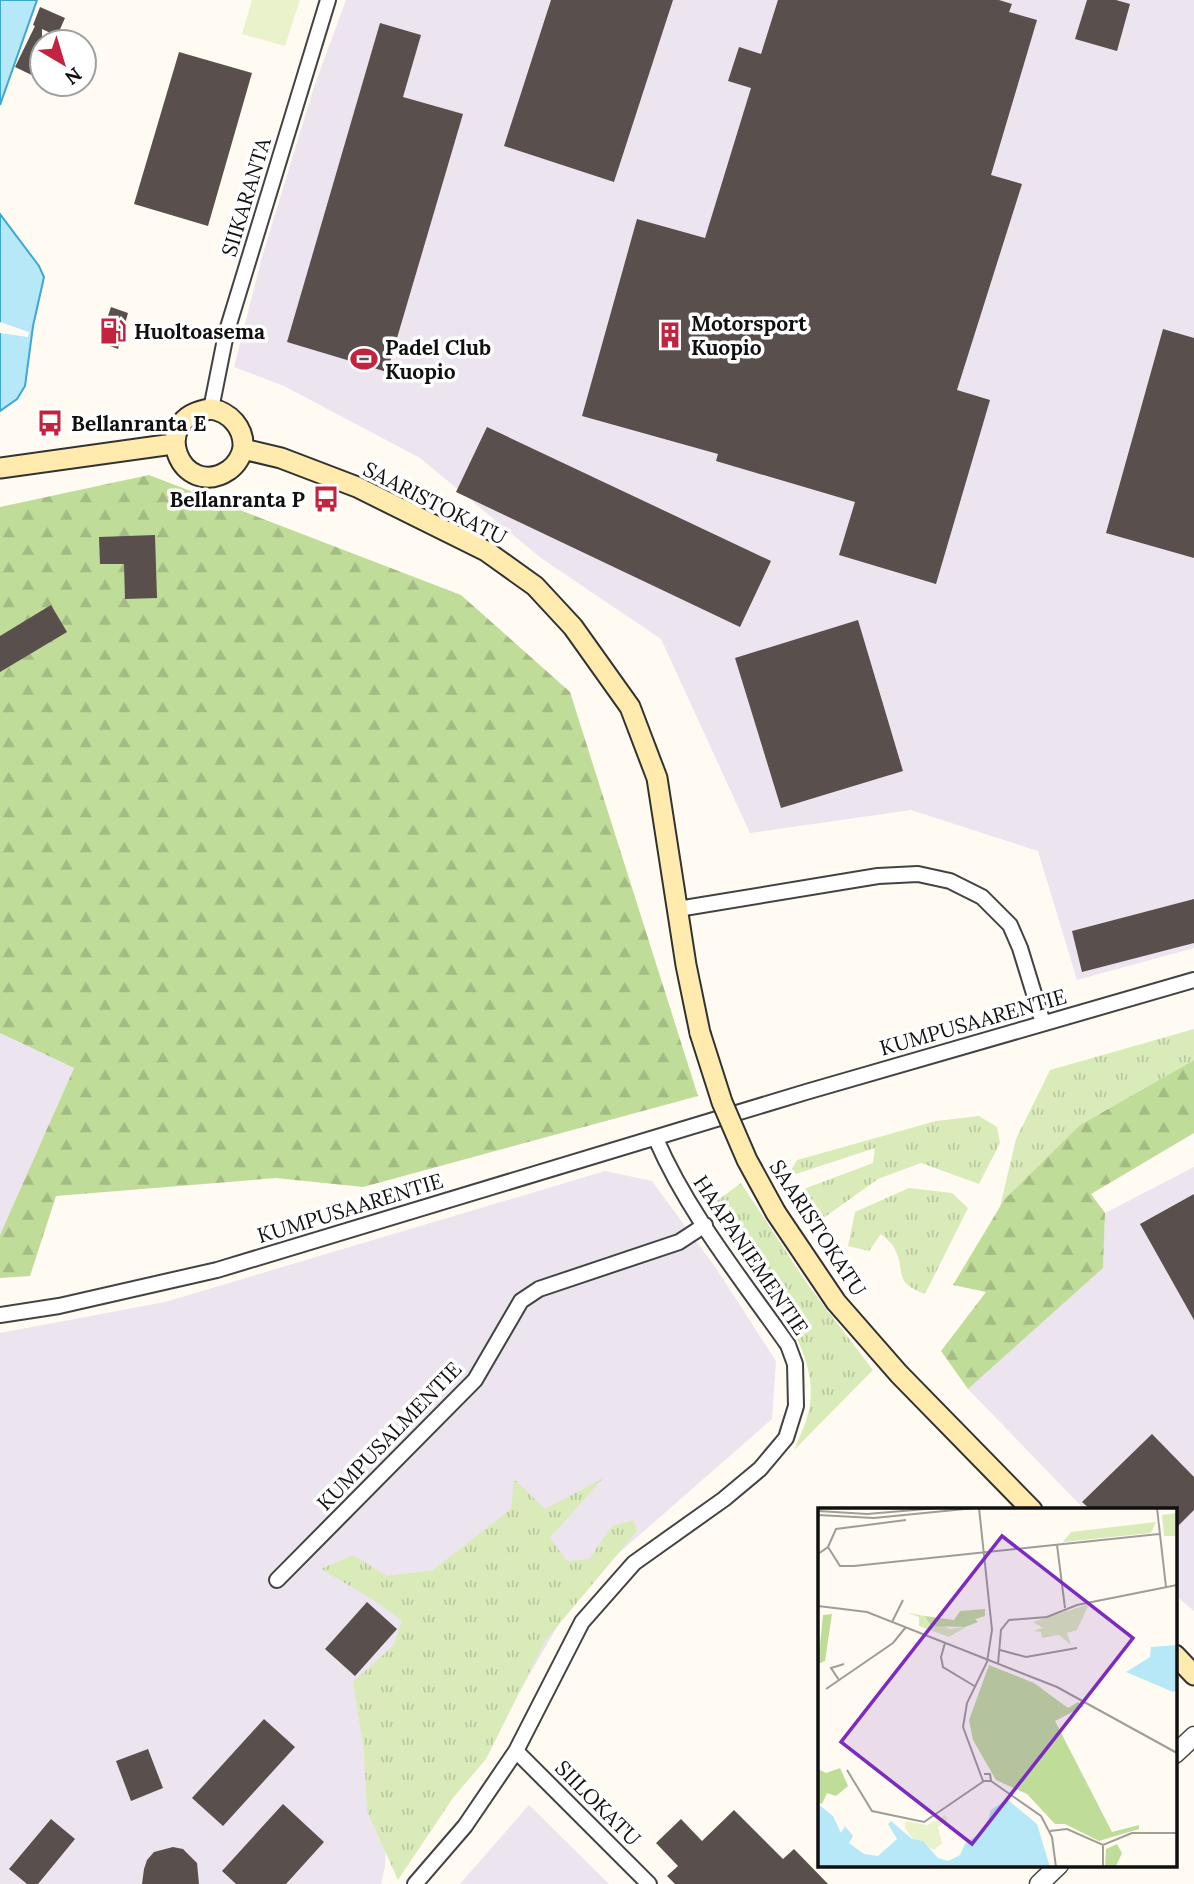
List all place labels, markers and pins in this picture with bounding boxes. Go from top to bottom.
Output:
place label: Motorsport Kuopio [691,310,807,361]
fuel station icon: Huoltoasema [98,316,128,346]
place label: Huoltoasema [134,318,265,345]
building icon: Motorsport Kuopio [655,320,685,350]
place label: Padel Club Kuopio [385,334,491,385]
sports icon: Padel Club Kuopio [349,344,379,374]
bus stop icon: Bellanranta E [35,408,65,438]
place label: Bellanranta E [71,410,206,437]
bus stop icon: Bellanranta P [311,484,341,514]
place label: Bellanranta P [169,486,306,513]

